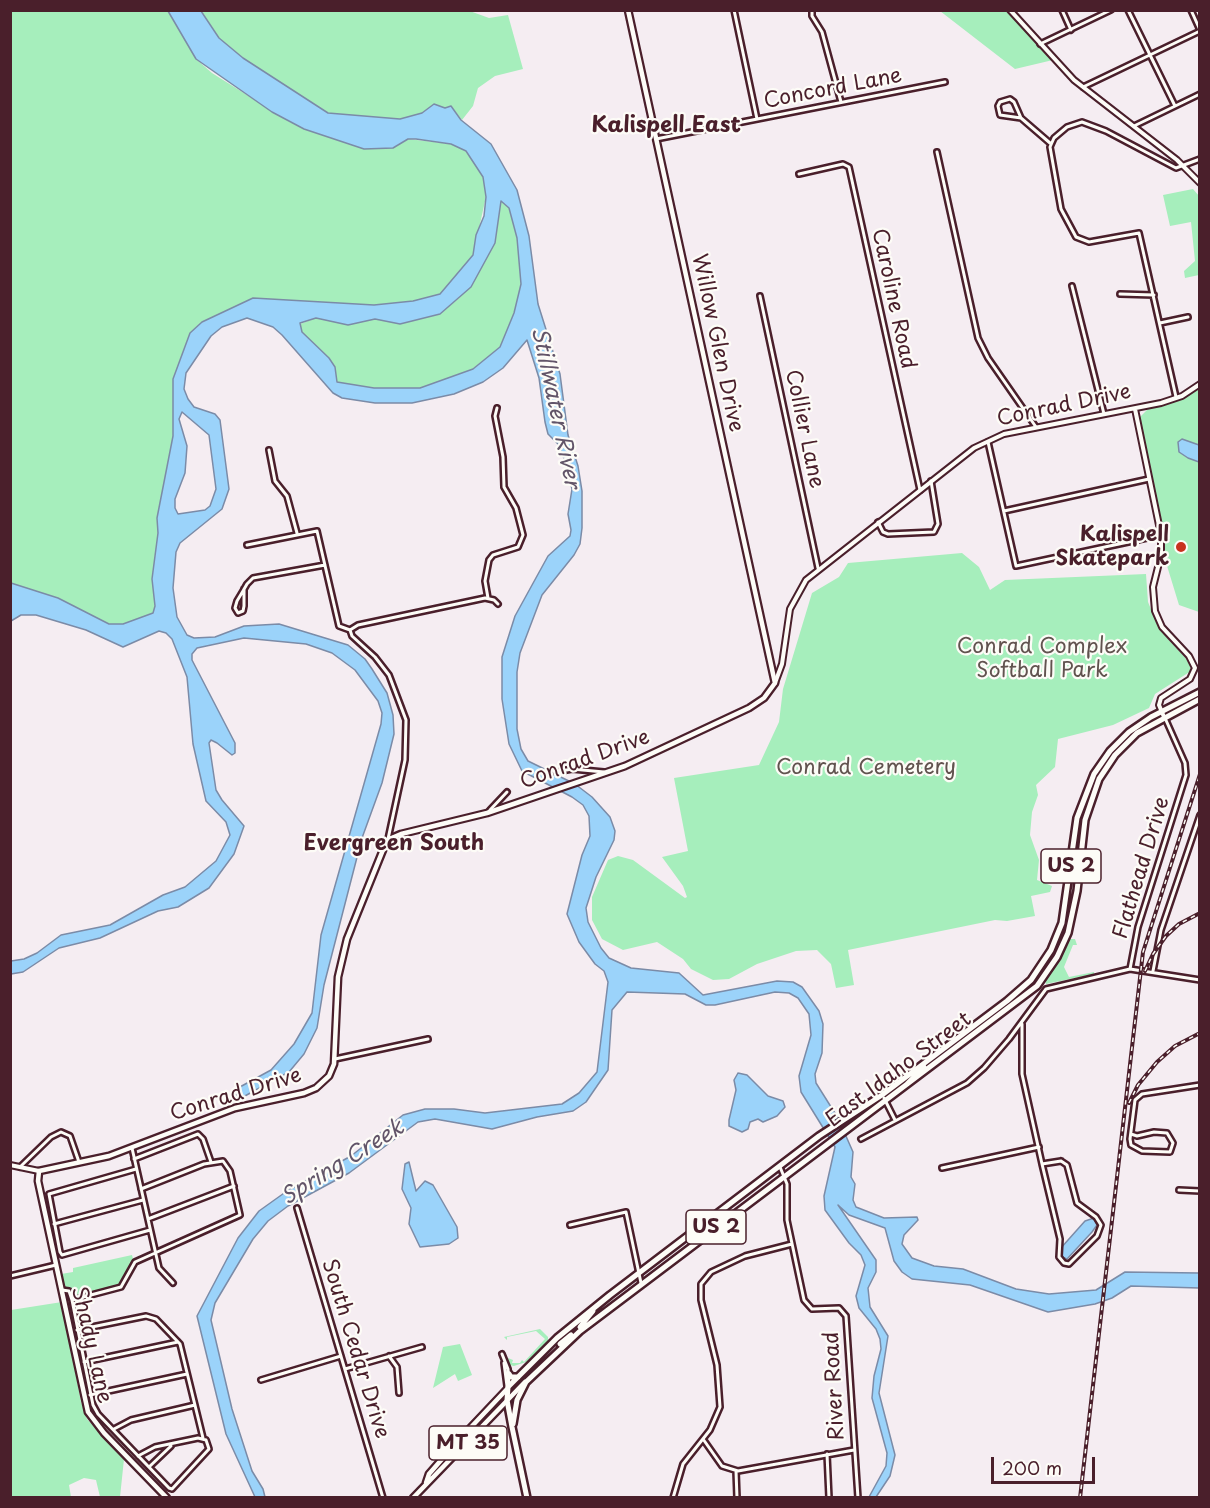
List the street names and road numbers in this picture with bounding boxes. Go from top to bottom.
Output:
street label: Concord Lane [762,63,904,115]
street label: Caroline Road [866,227,920,371]
street label: Willow Glen Drive [686,252,748,434]
street label: Collier Lane [779,367,829,491]
street label: Conrad Drive [995,380,1133,432]
street label: Conrad Drive [517,725,653,795]
street label: Flathead Drive [1108,794,1176,942]
road number: US 2 [1041,849,1101,883]
street label: East Idaho Street [821,1007,977,1133]
street label: Conrad Drive [167,1063,305,1127]
road number: US 2 [686,1210,746,1244]
street label: South Cedar Drive [316,1256,394,1442]
street label: Shady Lane [65,1284,117,1406]
street label: River Road [820,1331,850,1441]
road number: MT 35 [429,1426,507,1460]

